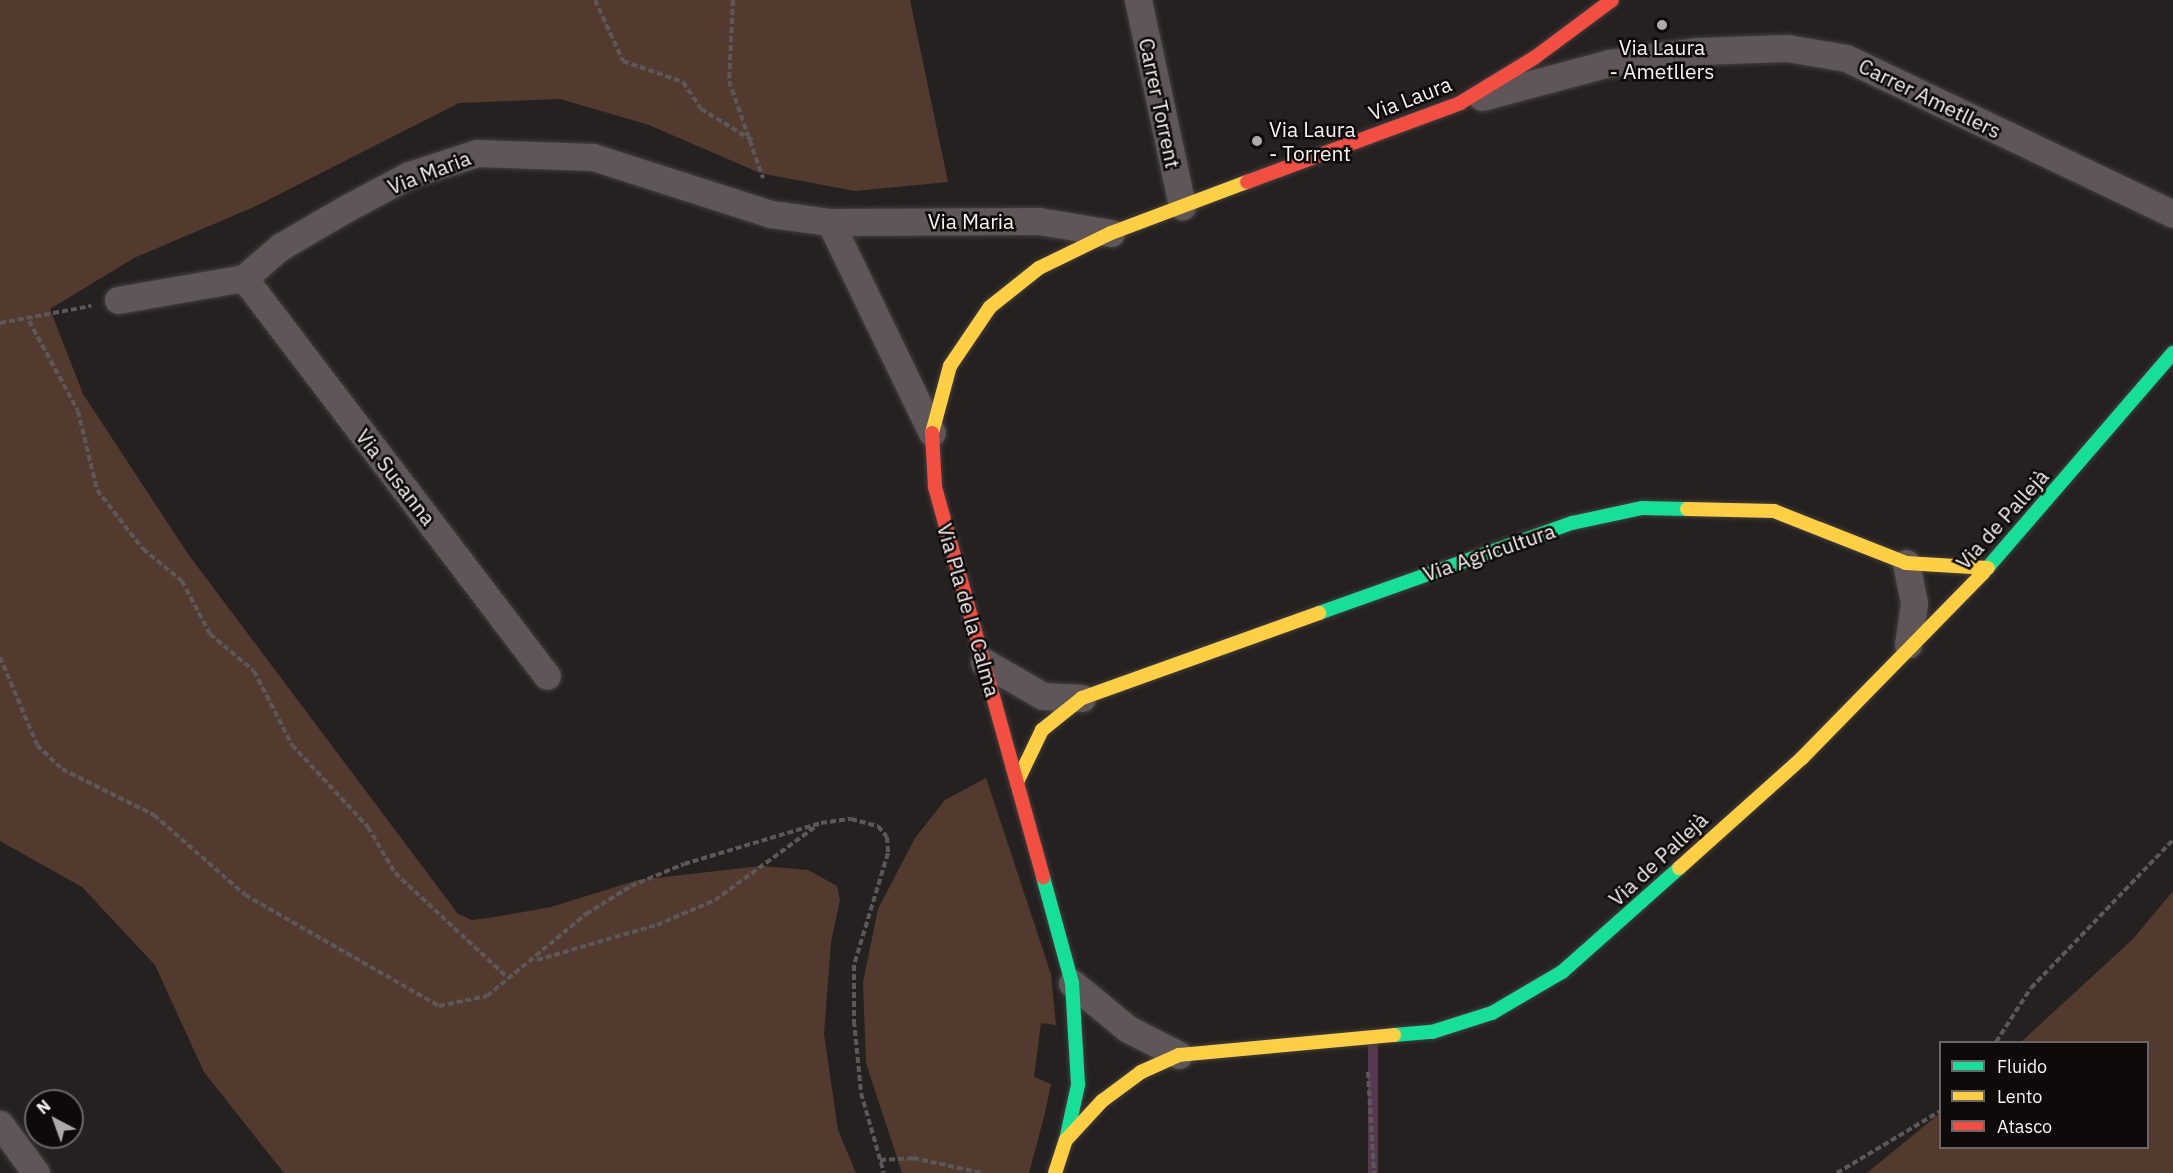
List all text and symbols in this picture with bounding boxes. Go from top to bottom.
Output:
marker: Via Laura - Ametllers [1655,18,1669,32]
place label: Via Laura - Ametllers [1610,34,1714,84]
street label: Carrer Torrent [1134,36,1186,170]
street label: Carrer Ametllers [1855,53,2005,143]
street label: Via Laura [1365,71,1455,125]
place label: Via Laura - Torrent [1269,116,1356,166]
marker: Via Laura - Torrent [1250,134,1264,148]
street label: Via Maria [384,145,474,199]
street label: Via Maria [928,208,1014,234]
street label: Via Susanna [351,424,441,530]
street label: Via de Pallejà [1951,464,2053,574]
street label: Via Agricultura [1420,518,1558,586]
street label: Via Pla de la Calma [932,521,1006,699]
street label: Via de Pallejà [1603,807,1713,911]
legend [1939,1041,2149,1149]
text: Fluido [1997,1055,2047,1078]
text: Lento [1997,1085,2042,1108]
north arrow [24,1089,84,1149]
text: N [33,1096,54,1118]
text: Atasco [1997,1115,2052,1138]

